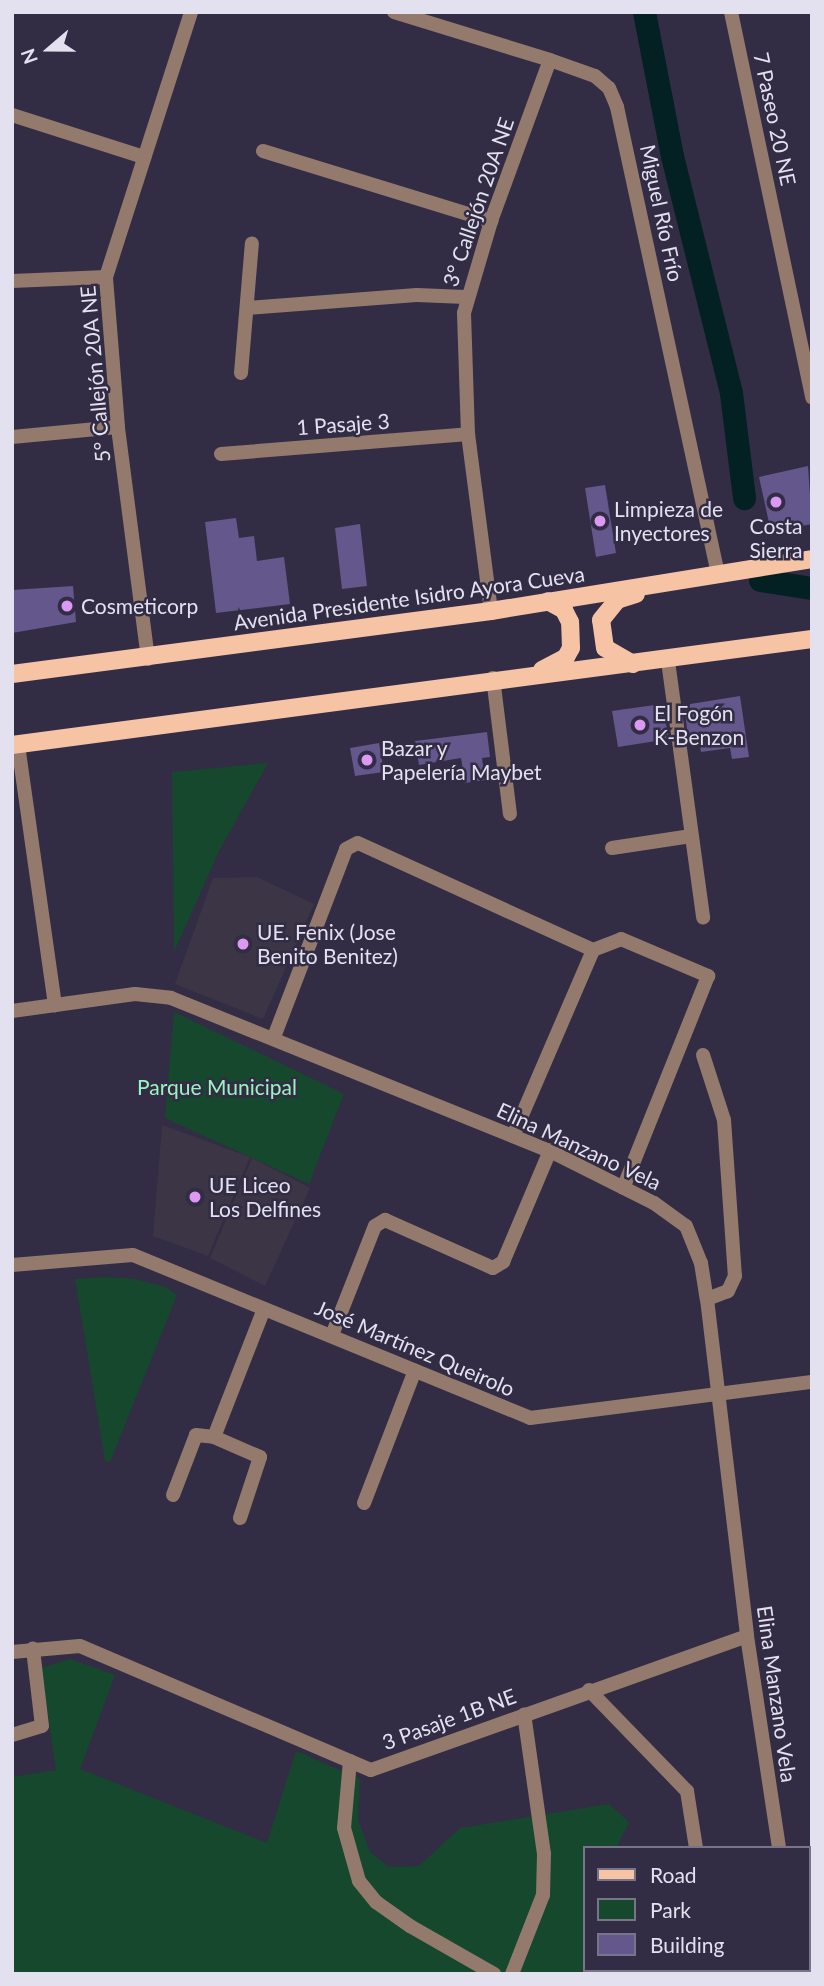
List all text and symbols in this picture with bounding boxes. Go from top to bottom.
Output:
north arrow [14,14,84,84]
text: N [15,46,42,67]
street label: 7 Paseo 20 NE [749,50,801,188]
street label: 3° Callejón 20A NE [437,114,519,290]
street label: Miguel Río Frío [635,142,689,284]
street label: 5° Callejón 20A NE [75,284,115,464]
street label: 1 Pasaje 3 [295,408,391,440]
marker: Costa Sierra [768,494,784,510]
place label: Limpieza de Inyectores [614,496,723,546]
marker: Limpieza de Inyectores [592,513,608,529]
place label: Costa Sierra [750,513,802,563]
street label: Avenida Presidente Isidro Ayora Cueva [231,561,587,635]
place label: Cosmeticorp [81,593,198,619]
marker: Cosmeticorp [59,598,75,614]
place label: El Fogón K-Benzon [654,700,744,750]
marker: El Fogón K-Benzon [632,717,648,733]
place label: Bazar y Papelería Maybet [381,735,542,785]
marker: Bazar y Papelería Maybet [359,752,375,768]
place label: UE. Fenix (Jose Benito Benitez) [257,919,398,969]
marker: UE. Fenix (Jose Benito Benitez) [235,936,251,952]
park label: Parque Municipal [137,1074,297,1100]
street label: Elina Manzano Vela [493,1097,665,1195]
place label: UE Liceo Los Delfines [209,1172,321,1222]
marker: UE Liceo Los Delfines [187,1189,203,1205]
street label: José Martínez Queirolo [311,1295,519,1401]
street label: Elina Manzano Vela [752,1604,802,1784]
street label: 3 Pasaje 1B NE [379,1683,519,1755]
legend [582,1846,810,1972]
text: Road [650,1862,697,1887]
text: Park [650,1897,691,1922]
text: Building [650,1932,725,1957]

